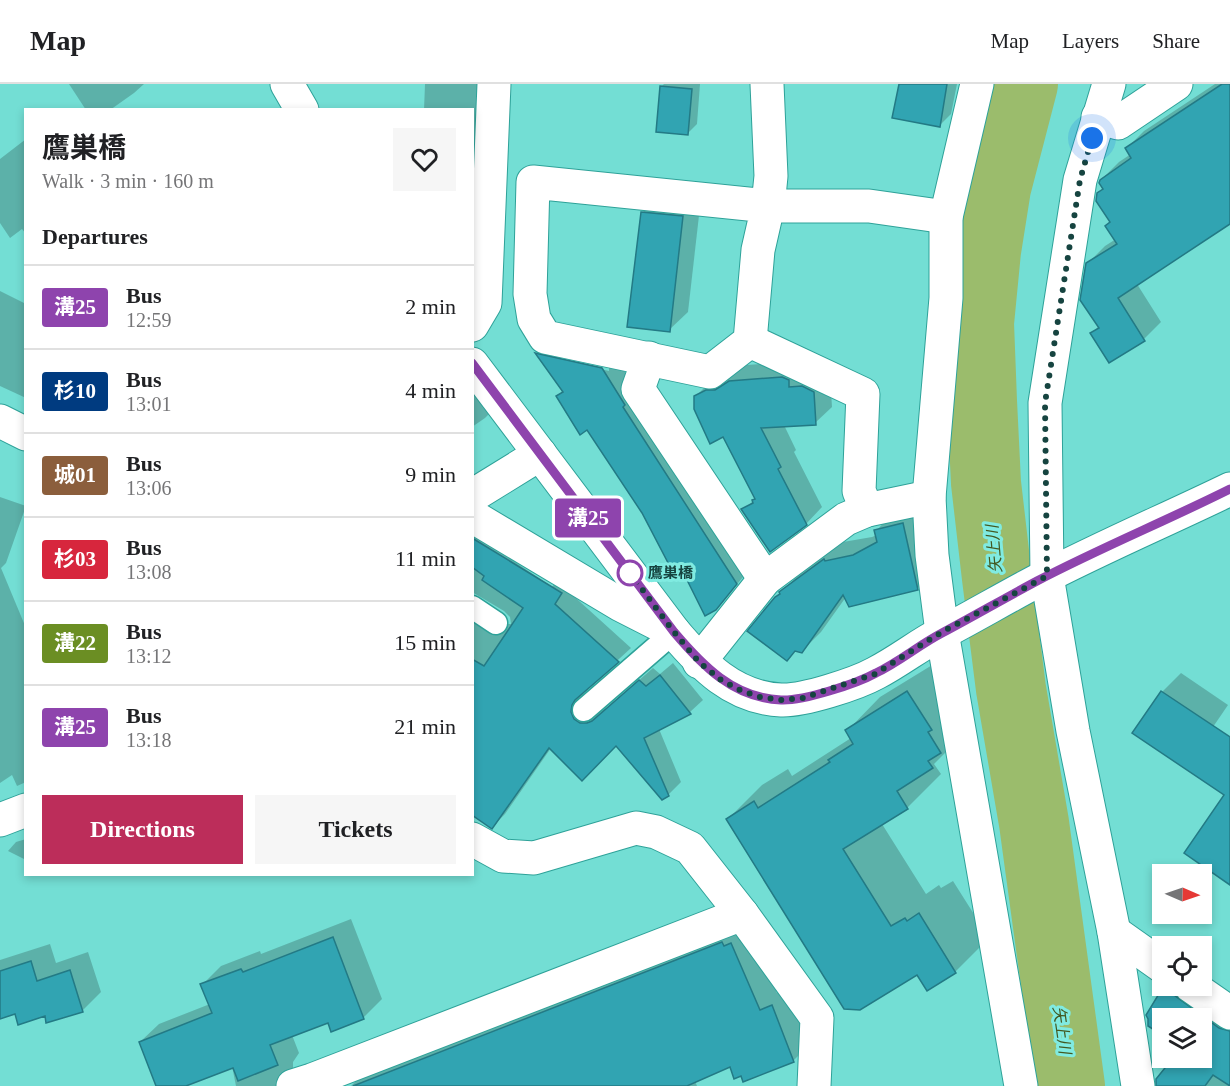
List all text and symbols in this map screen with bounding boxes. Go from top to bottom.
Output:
text: Map [30,25,86,56]
text: Map [991,29,1029,53]
text: Layers [1062,29,1119,53]
text: Share [1152,29,1200,53]
your location [1077,123,1107,153]
button: heart [393,128,456,191]
text: 鷹巣橋 [42,132,126,163]
text: Walk · 3 min · 160 m [42,170,214,192]
text: Departures [42,224,148,249]
text: Bus [126,283,161,308]
text: 2 min [405,294,456,319]
text: 溝25 [54,295,96,319]
text: 12:59 [126,309,172,331]
text: Bus [126,367,161,392]
text: 4 min [405,378,456,403]
text: 杉10 [54,379,96,403]
text: 13:01 [126,393,172,415]
text: Bus [126,451,161,476]
text: 9 min [405,462,456,487]
text: 城01 [54,463,96,487]
text: 13:06 [126,477,172,499]
line badge: 溝25 [554,498,622,538]
text: 溝25 [567,506,609,530]
water label: 矢上川 [983,522,1005,574]
text: Bus [126,535,161,560]
text: 11 min [395,546,456,571]
text: 杉03 [54,547,96,571]
marker: 鷹巣橋 [617,560,643,586]
text: 13:08 [126,561,172,583]
place label: 鷹巣橋 [648,565,694,581]
text: Bus [126,619,161,644]
text: 15 min [394,630,456,655]
text: 溝22 [54,631,96,655]
text: 13:12 [126,645,172,667]
text: Bus [126,703,161,728]
text: 21 min [394,714,456,739]
text: 溝25 [54,715,96,739]
text: 13:18 [126,729,172,751]
button: Directions [42,795,243,864]
button: Tickets [255,795,456,864]
north arrow [1152,864,1212,924]
map controls [1152,864,1212,1068]
button: locate [1152,936,1212,996]
water label: 矢上川 [1050,1005,1074,1057]
button: layers [1152,1008,1212,1068]

